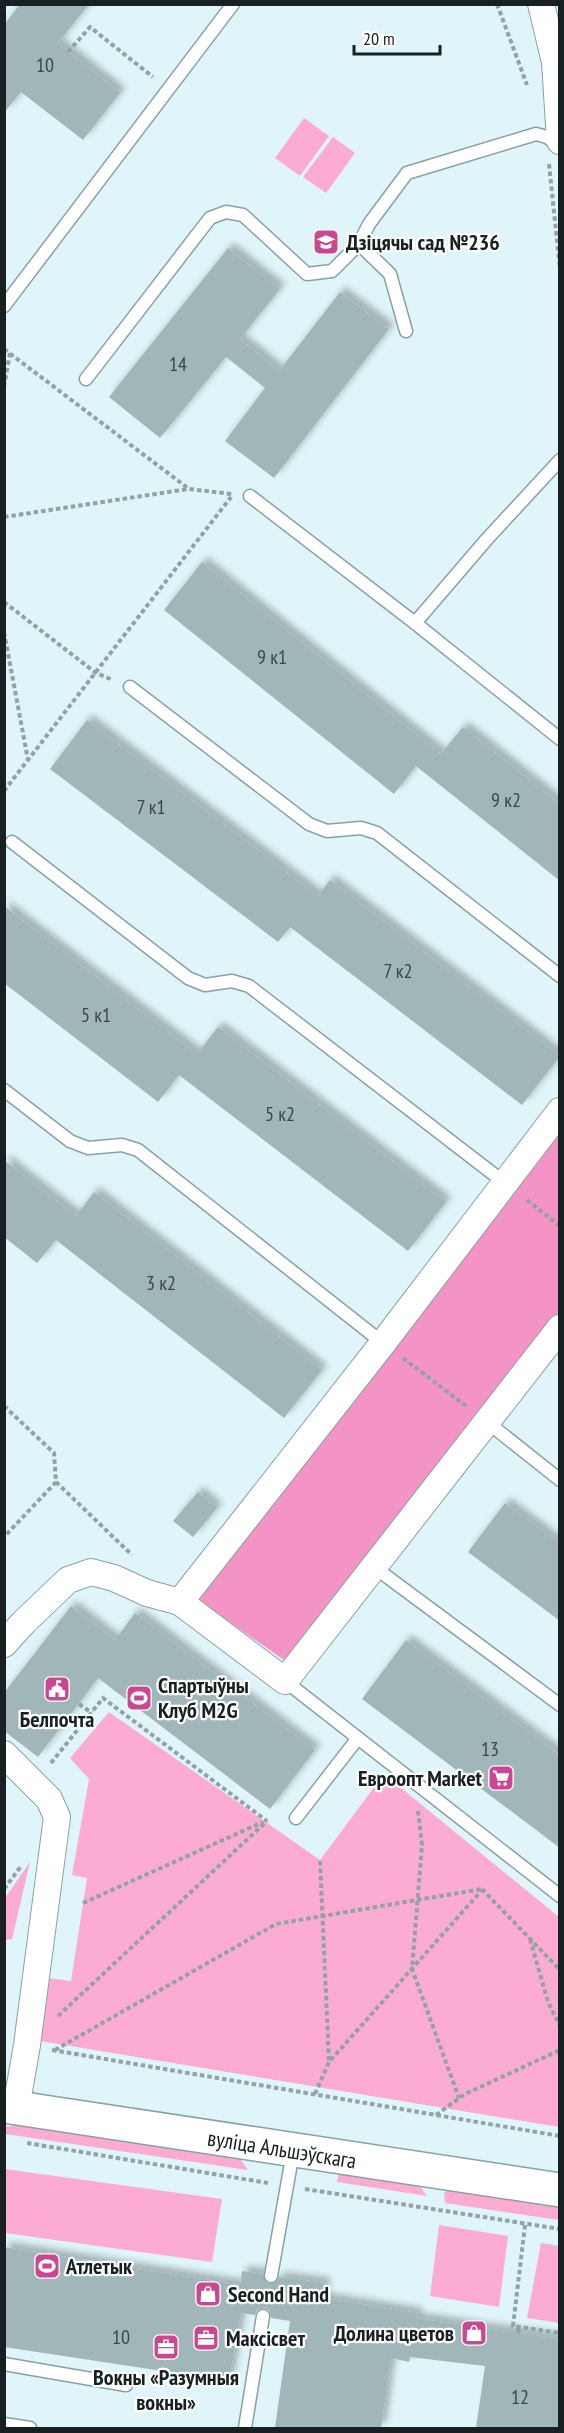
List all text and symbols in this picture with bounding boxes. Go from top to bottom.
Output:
scale bar [354,18,440,56]
text: 20 m [363,27,395,50]
house number: 10 [36,52,54,78]
school or university icon: Дзіцячы сад №236 [311,227,341,257]
place label: Дзіцячы сад №236 [346,228,500,256]
house number: 14 [169,351,187,377]
house number: 9 к1 [257,644,287,670]
house number: 9 к2 [491,787,521,813]
house number: 7 к1 [136,794,166,820]
house number: 7 к2 [383,958,413,984]
house number: 5 к1 [81,1002,111,1028]
house number: 5 к2 [265,1101,295,1127]
house number: 3 к2 [146,1270,176,1296]
place label: Спартыўны Клуб M2G [158,1671,249,1724]
public building icon: Белпочта [42,1674,72,1704]
sports icon: Спартыўны Клуб M2G [124,1683,154,1713]
place label: Белпочта [20,1705,94,1733]
house number: 13 [481,1736,499,1762]
supermarket icon: Евроопт Market [486,1763,516,1793]
place label: Евроопт Market [358,1764,483,1792]
street label: вуліца Альшэўскага [206,2123,358,2175]
sports icon: Атлетык [32,2251,62,2281]
place label: Атлетык [65,2252,133,2280]
shop icon: Second Hand [193,2279,223,2309]
place label: Second Hand [228,2280,329,2308]
shop icon: Долина цветов [459,2318,489,2348]
place label: Долина цветов [334,2319,454,2347]
office icon: Максісвет [191,2323,221,2353]
house number: 10 [112,2324,130,2350]
place label: Максісвет [226,2324,305,2352]
office icon: Вокны «Разумныя вокны» [151,2332,181,2362]
place label: Вокны «Разумныя вокны» [93,2363,239,2416]
house number: 12 [511,2384,529,2410]

